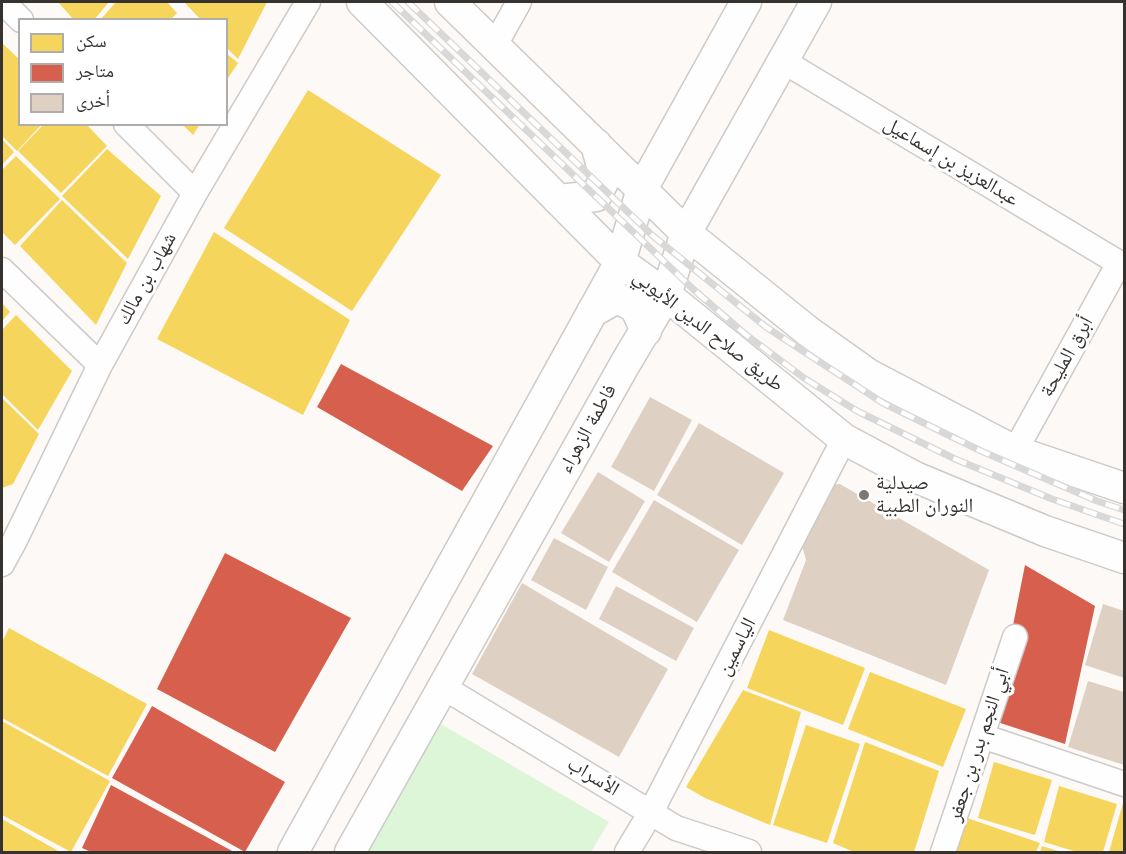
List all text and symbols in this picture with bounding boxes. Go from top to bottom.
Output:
legend [18,18,228,126]
text: سكن [76,29,107,52]
text: متاجر [76,59,114,82]
text: أخرى [76,89,110,112]
street label: عبدالعزيز بن إسماعيل [879,112,1023,212]
street label: شهاب بن مالك [112,229,182,329]
street label: طريق صلاح الدين الأيوبي [628,265,788,397]
street label: أبرق المليحة [1035,313,1099,401]
street label: فاطمة الزهراء [554,380,622,478]
place label: صيدلية النوران الطبية [876,472,973,519]
marker: صيدلية النوران الطبية [857,488,871,502]
street label: الياسمين [712,614,762,680]
street label: أبي النجم بدر بن جعفر [943,665,1015,825]
street label: الأسراب [563,752,623,802]

